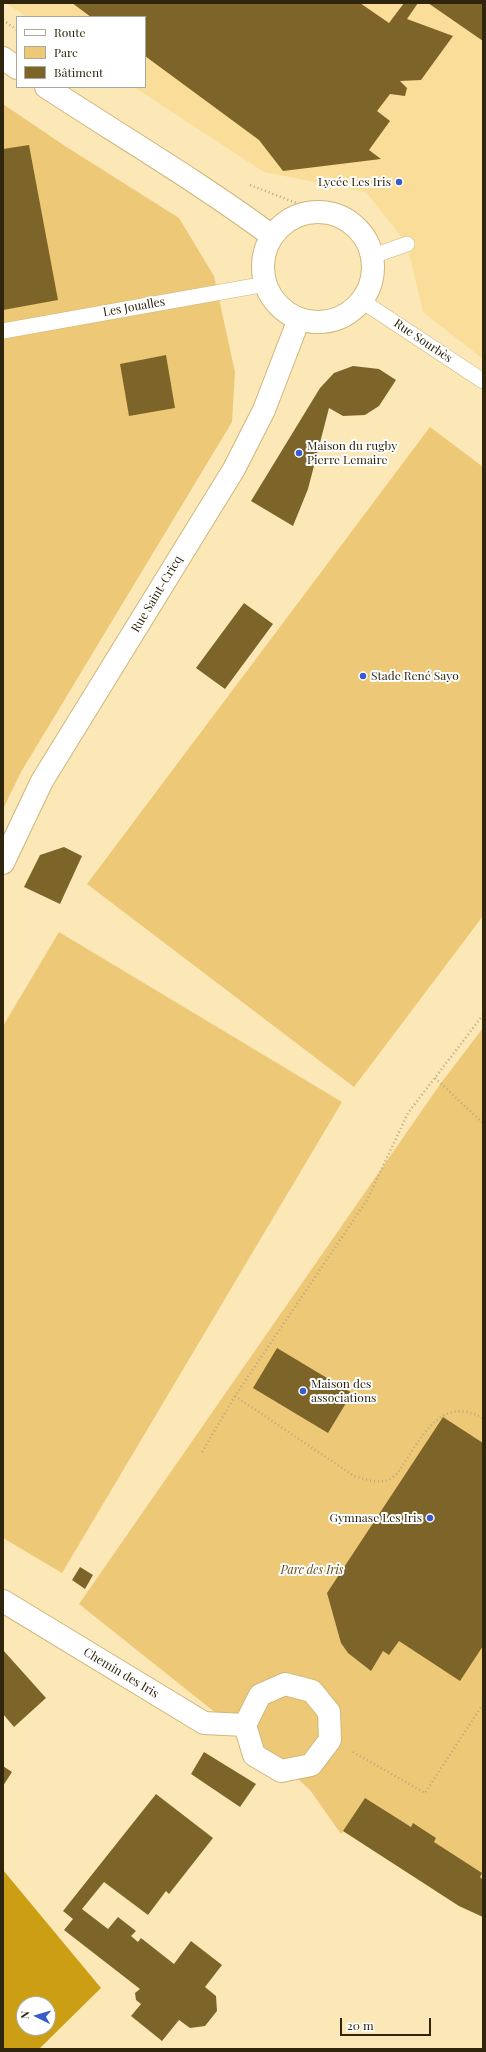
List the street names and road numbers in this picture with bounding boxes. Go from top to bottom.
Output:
street label: Les Joualles [102,294,166,320]
street label: Rue Sourbès [391,316,455,366]
street label: Rue Saint-Cricq [128,553,186,635]
street label: Chemin des Iris [81,1645,161,1701]

